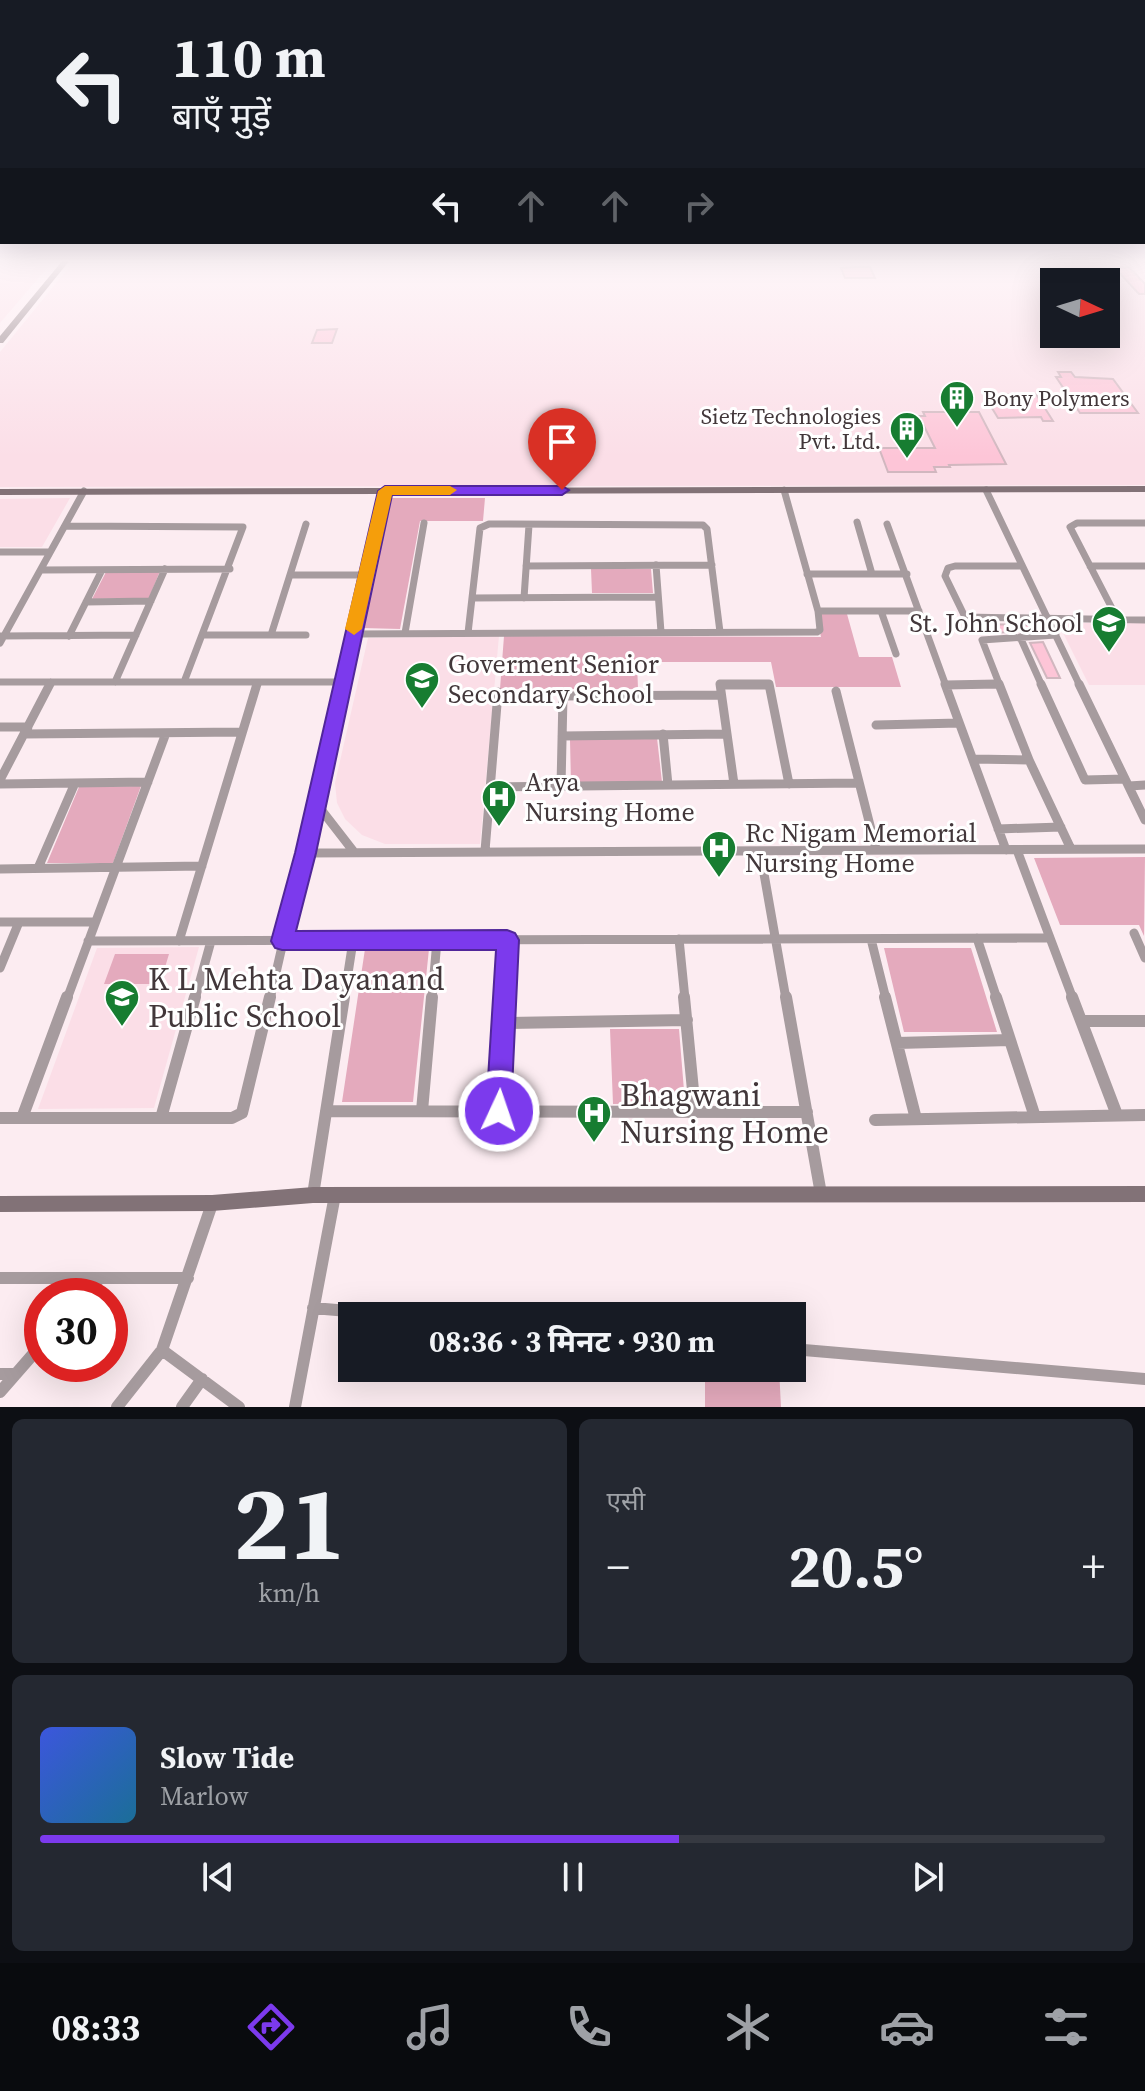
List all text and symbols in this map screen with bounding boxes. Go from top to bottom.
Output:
text: 110 m [172,19,326,96]
icon: left [40,32,144,136]
text: बाएँ मुड़ें [172,92,271,141]
icon: left [425,184,469,228]
icon: ahead [509,184,553,228]
icon: ahead [593,184,637,228]
icon: right [677,184,721,228]
north arrow [1040,268,1120,348]
map controls [1040,268,1120,348]
building icon: Bony Polymers [938,379,976,429]
place label: Bony Polymers [983,383,1130,413]
place label: Sietz Technologies Pvt. Ltd. [701,401,881,456]
pin [528,408,596,490]
building icon: Sietz Technologies Pvt. Ltd. [888,410,926,460]
icon: arrive [540,420,584,464]
school or university icon: St. John School [1090,604,1128,654]
place label: St. John School [910,605,1083,641]
place label: Goverment Senior Secondary School [448,646,659,712]
school or university icon: Goverment Senior Secondary School [403,660,441,710]
place label: Arya Nursing Home [525,764,695,830]
hospital icon: Arya Nursing Home [480,778,518,828]
place label: Rc Nigam Memorial Nursing Home [745,815,977,881]
hospital icon: Rc Nigam Memorial Nursing Home [700,829,738,879]
place label: K L Mehta Dayanand Public School [148,957,445,1038]
school or university icon: K L Mehta Dayanand Public School [103,978,141,1028]
position arrow [457,1069,541,1153]
place label: Bhagwani Nursing Home [620,1073,829,1154]
hospital icon: Bhagwani Nursing Home [575,1094,613,1144]
speed limit sign: 30 [24,1278,128,1382]
text: 08:36 · 3 मिनट · 930 m [429,1321,715,1362]
text: 21 [233,1451,346,1594]
text: एसी [607,1483,645,1519]
text: 20.5° [788,1525,923,1607]
text: − [607,1536,630,1597]
text: + [1082,1536,1105,1597]
text: km/h [258,1575,320,1611]
text: Slow Tide [160,1737,294,1778]
text: Marlow [160,1778,249,1814]
icon: previous [196,1855,240,1899]
icon: pause [551,1855,595,1899]
icon: next [906,1855,950,1899]
icon: directions [243,1999,299,2055]
icon: music [402,1999,458,2055]
icon: phone [561,1999,617,2055]
icon: climate [720,1999,776,2055]
icon: car [879,1999,935,2055]
icon: filters [1038,1999,1094,2055]
text: 08:33 [51,2003,140,2052]

